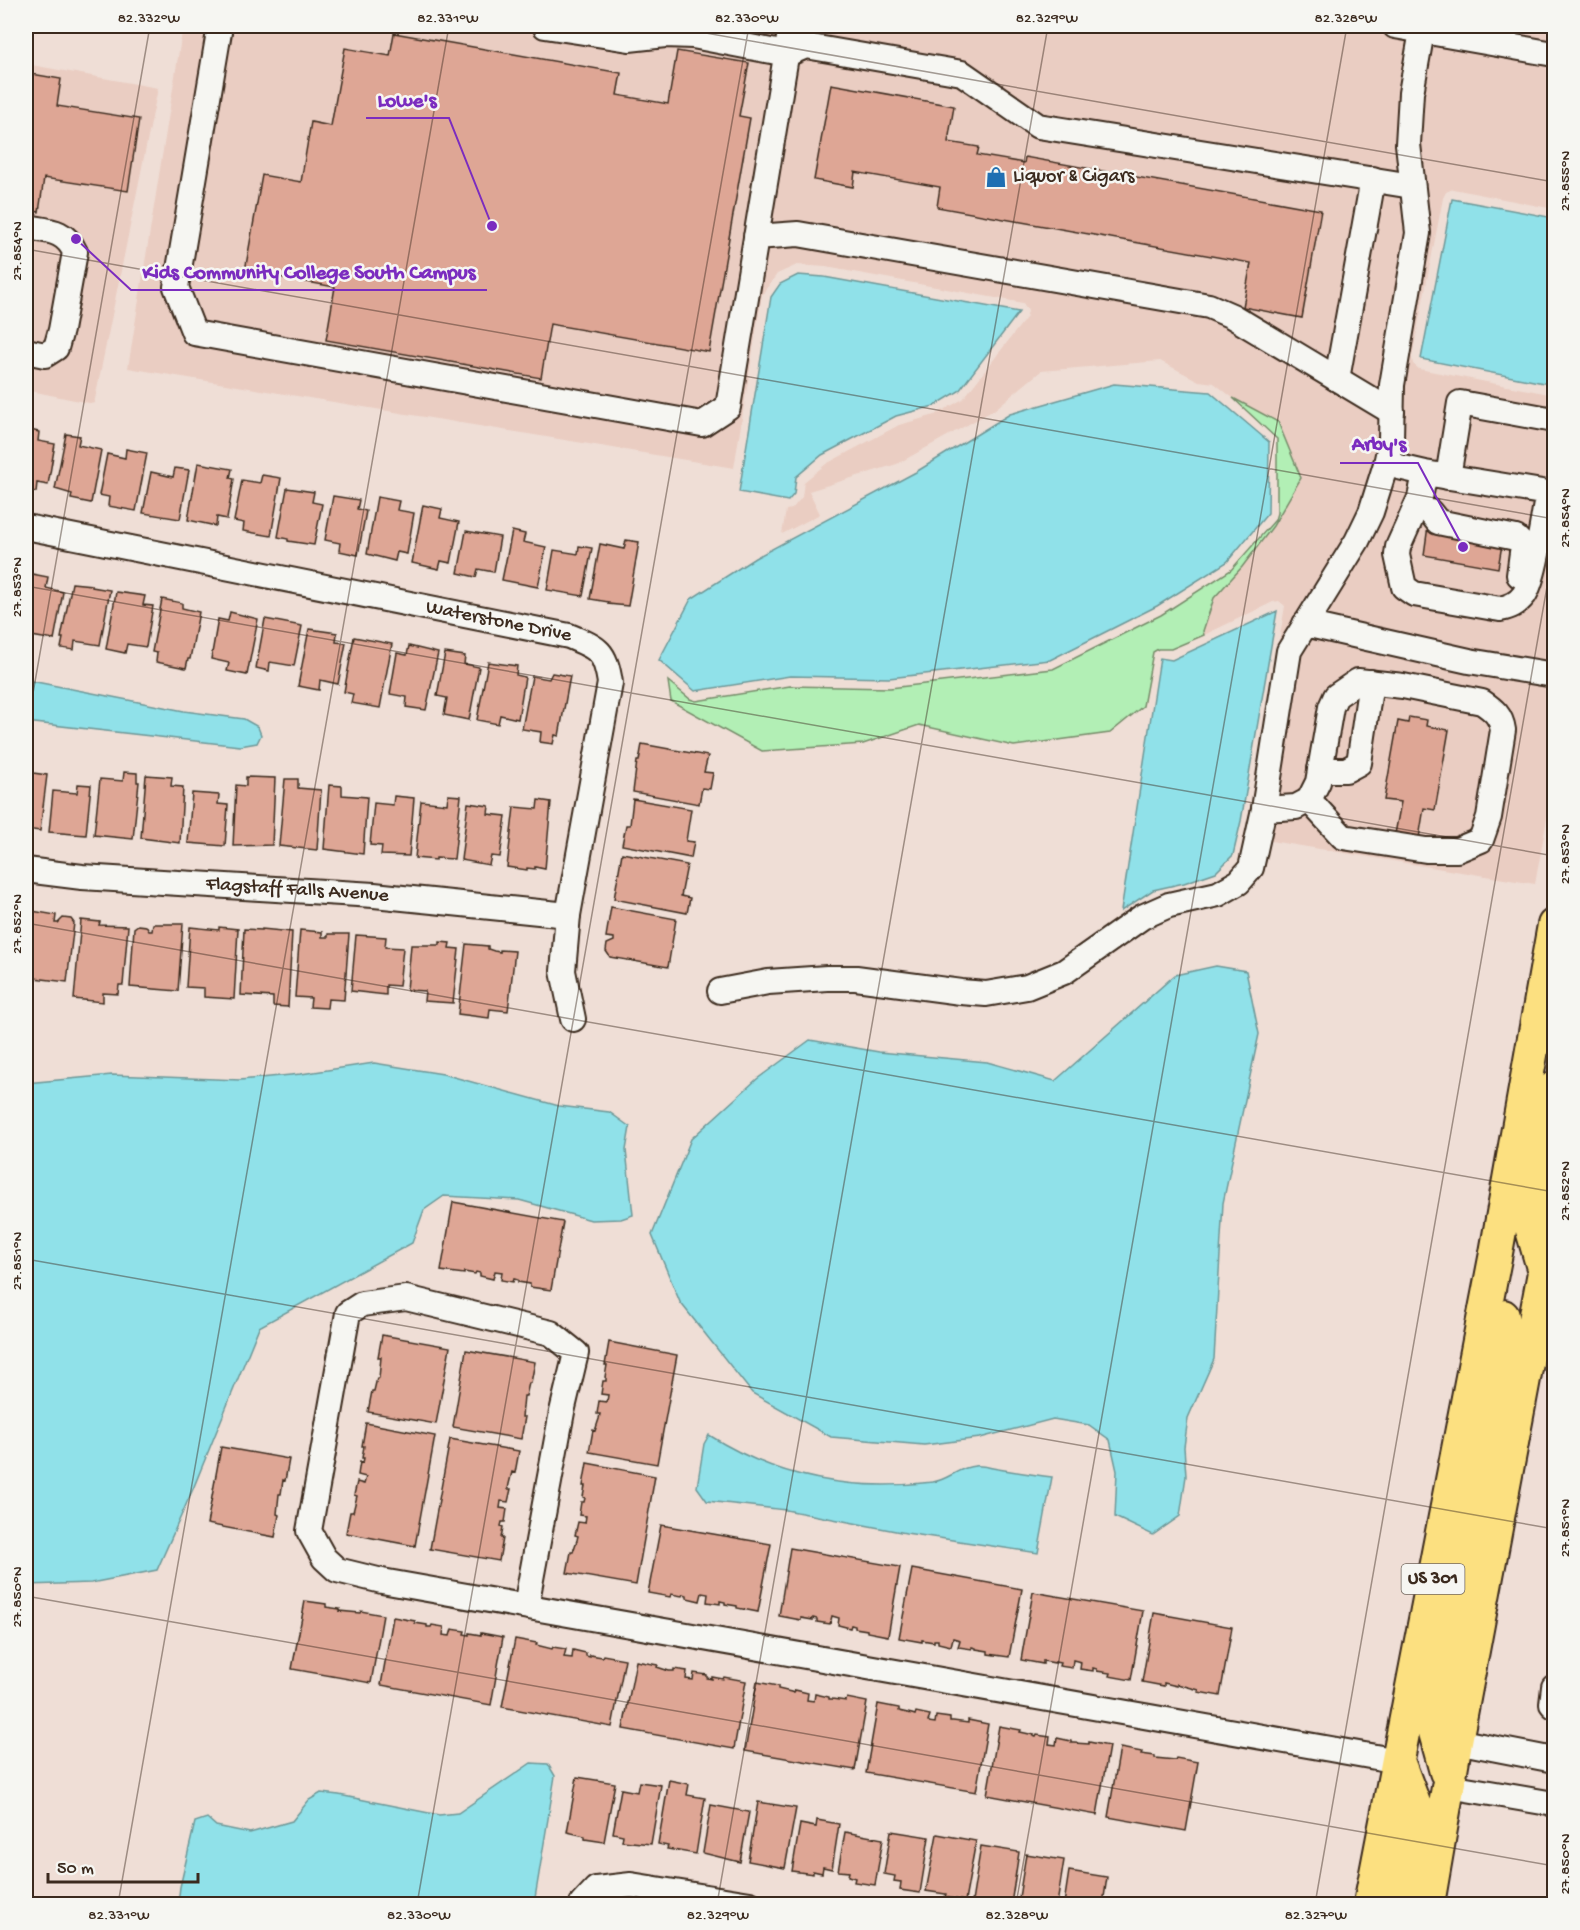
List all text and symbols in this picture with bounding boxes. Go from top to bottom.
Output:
text: 82.332°W [118,10,181,28]
text: 82.331°W [417,10,479,28]
text: 82.330°W [715,10,779,28]
text: 82.329°W [1016,10,1078,28]
text: 82.328°W [1314,10,1378,28]
callout: Lowe's [366,79,449,118]
text: Lowe's [378,90,438,115]
text: 27.855°N [1557,151,1575,211]
shop icon: Liquor & Cigars [984,165,1008,189]
place label: Liquor & Cigars [1013,166,1135,189]
text: 27.854°N [9,221,27,281]
callout: Kids Community College South Campus [131,251,487,290]
text: Kids Community College South Campus [142,262,477,287]
callout: Arby's [1340,424,1418,463]
text: Arby's [1351,434,1407,459]
text: 27.854°N [1557,488,1575,548]
text: 27.853°N [9,557,27,617]
street label: Waterstone Drive [424,596,574,648]
text: 27.853°N [1557,824,1575,884]
street label: Flagstaff Falls Avenue [204,873,390,908]
text: 27.852°N [9,894,27,954]
text: 27.852°N [1557,1161,1575,1221]
text: 27.851°N [9,1232,27,1290]
text: 27.851°N [1557,1499,1575,1557]
road number: US 301 [1402,1564,1464,1594]
text: 27.850°N [9,1566,27,1628]
text: 27.850°N [1557,1833,1575,1895]
scale bar [48,1846,198,1884]
text: 50 m [57,1859,94,1880]
text: 82.331°W [88,1907,150,1925]
text: 82.330°W [387,1907,451,1925]
text: 82.329°W [687,1907,749,1925]
text: 82.328°W [985,1907,1049,1925]
text: 82.327°W [1285,1907,1348,1925]

